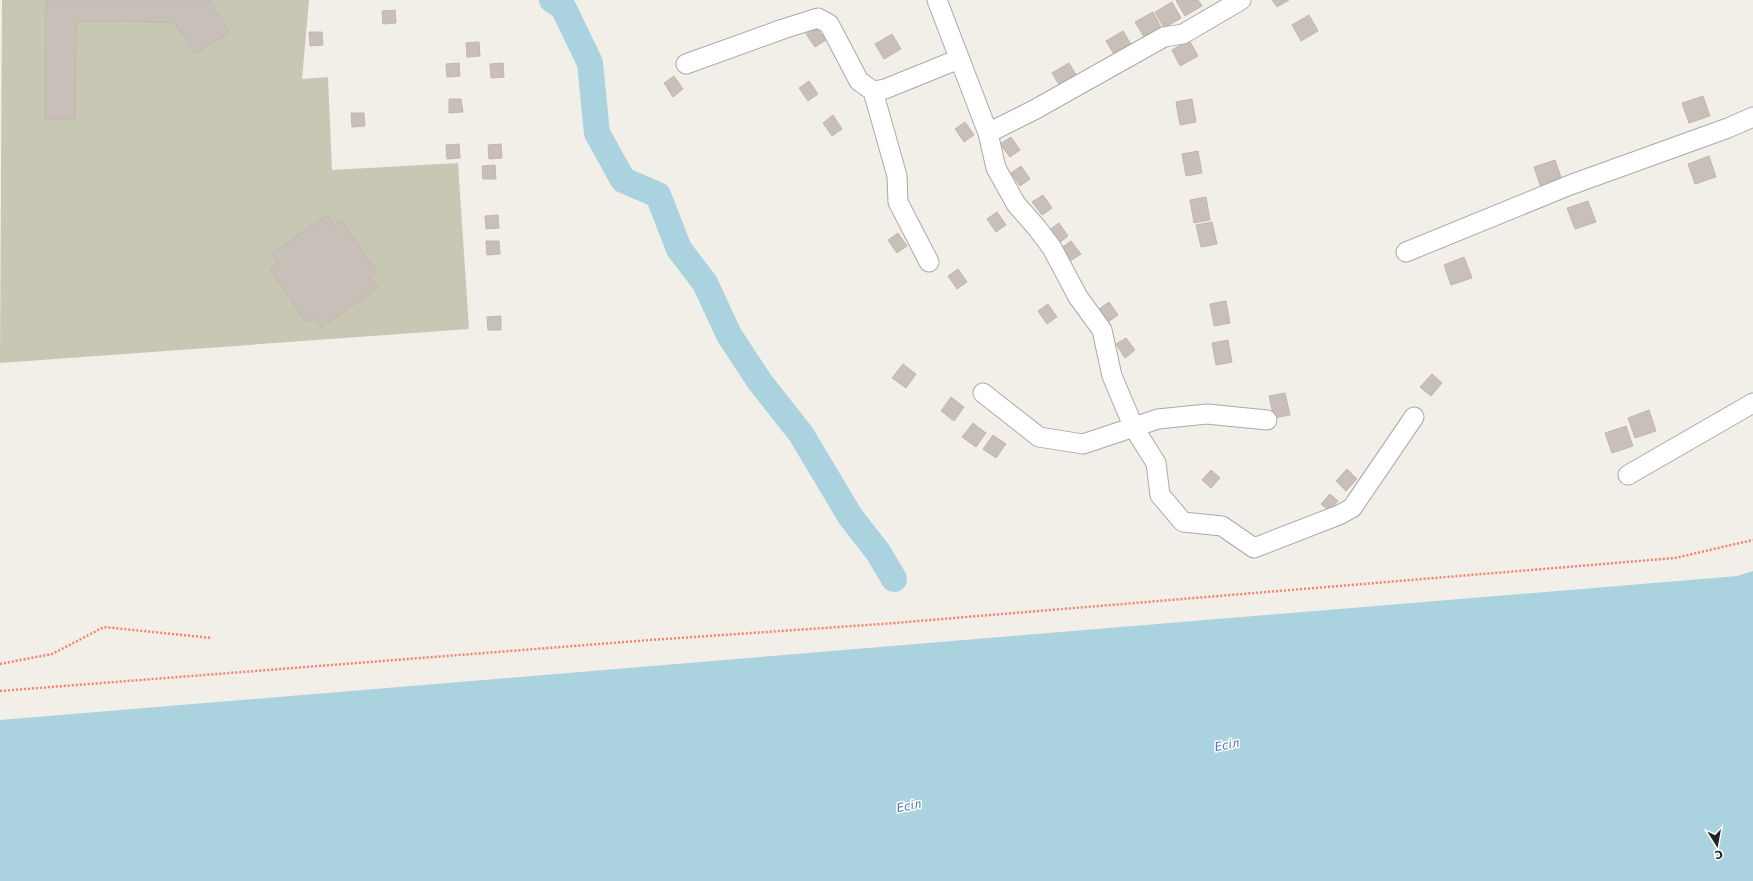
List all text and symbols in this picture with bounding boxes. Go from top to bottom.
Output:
water label: Есіл [1213,736,1241,754]
water label: Есіл [895,797,923,815]
north arrow [1697,825,1737,865]
text: С [1714,847,1724,861]

